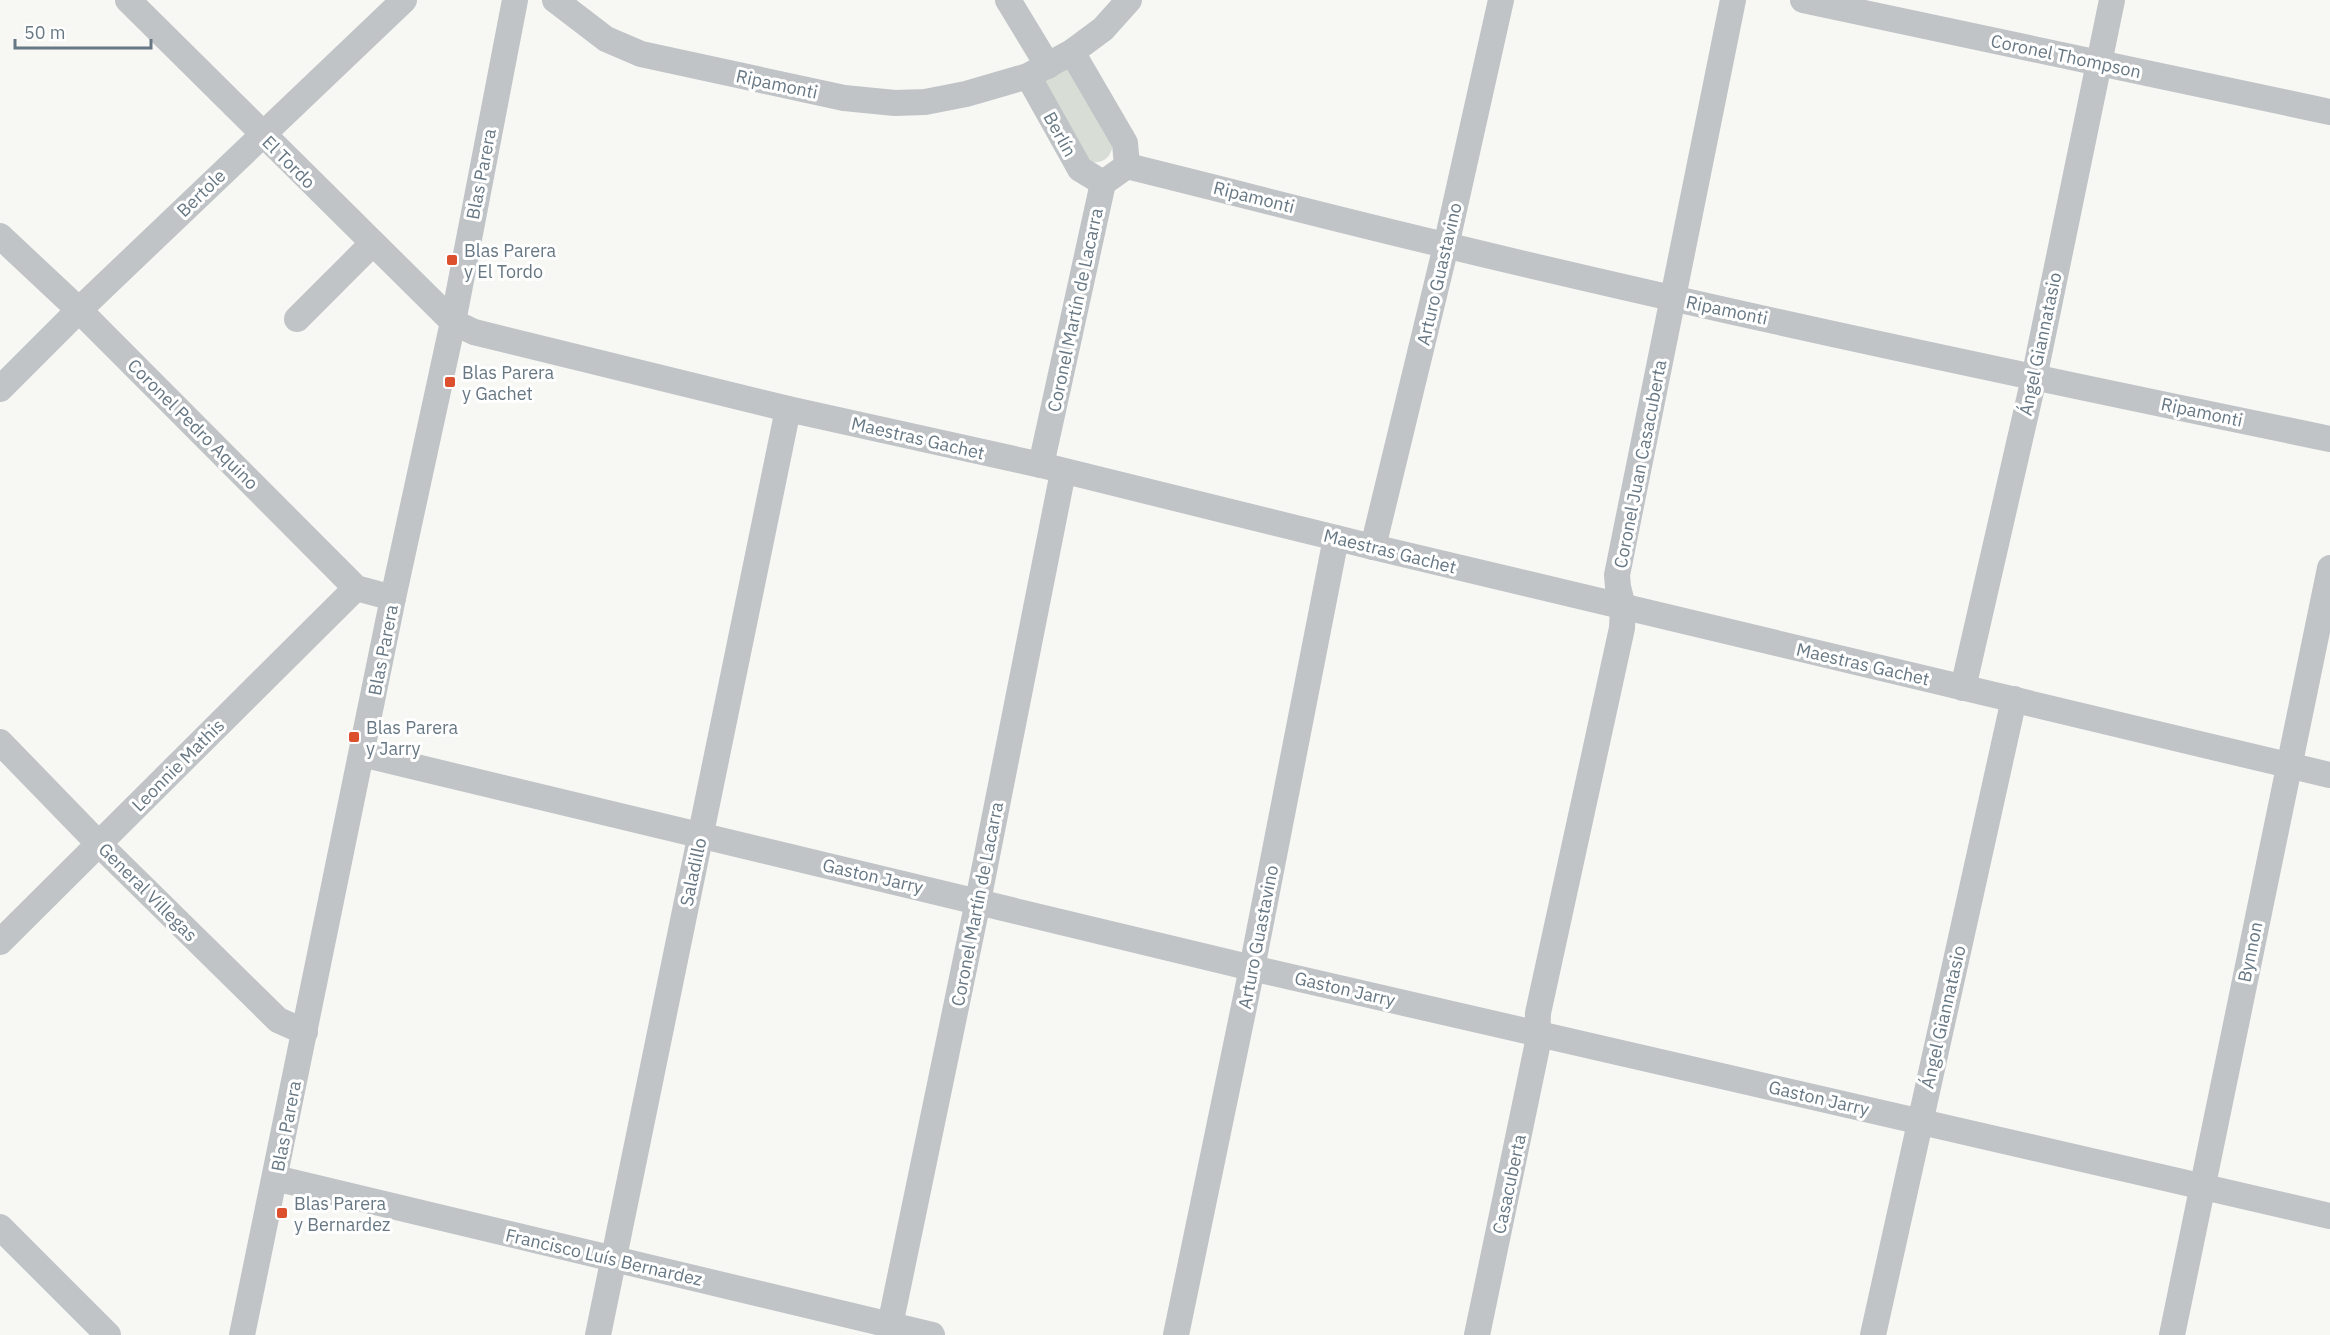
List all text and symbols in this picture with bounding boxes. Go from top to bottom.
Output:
scale bar [15,12,152,50]
text: 50 m [24,21,66,44]
street label: Coronel Thompson [1989,29,2143,83]
street label: Ripamonti [734,64,820,104]
street label: Berlín [1038,107,1082,161]
street label: Blas Parera [461,126,501,221]
street label: El Tordo [258,131,320,193]
street label: Bertole [172,164,230,222]
street label: Ripamonti [1211,176,1297,218]
street label: Arturo Guastavino [1411,200,1467,348]
street label: Coronel Martín de Lacarra [1042,206,1108,414]
place label: Blas Parera y El Tordo [464,239,557,283]
marker: Blas Parera y El Tordo [445,253,459,267]
street label: Ángel Giannatasio [2014,270,2066,418]
street label: Ripamonti [1684,290,1770,330]
street label: Coronel Pedro Aquino [123,354,263,494]
street label: Coronel Juan Casacuberta [1608,357,1672,570]
place label: Blas Parera y Gachet [462,361,555,405]
marker: Blas Parera y Gachet [443,375,457,389]
street label: Ripamonti [2159,392,2245,432]
street label: Maestras Gachet [849,412,987,464]
street label: Maestras Gachet [1321,523,1459,579]
street label: Blas Parera [363,602,403,697]
street label: Maestras Gachet [1794,638,1932,690]
street label: Leonnie Mathis [127,714,229,816]
place label: Blas Parera y Jarry [366,716,459,760]
marker: Blas Parera y Jarry [347,730,361,744]
street label: Coronel Martín de Lacarra [946,799,1008,1008]
street label: Saladillo [675,836,711,908]
street label: General Villegas [94,838,202,946]
street label: Gaston Jarry [820,853,926,899]
street label: Arturo Guastavino [1233,863,1283,1011]
street label: Bynnon [2232,920,2268,984]
street label: Ángel Giannatasio [1915,943,1971,1091]
street label: Gaston Jarry [1292,966,1398,1012]
street label: Gaston Jarry [1766,1075,1872,1121]
street label: Blas Parera [266,1078,306,1173]
street label: Casacuberta [1487,1132,1531,1236]
place label: Blas Parera y Bernardez [294,1192,390,1236]
marker: Blas Parera y Bernardez [275,1206,289,1220]
street label: Francisco Luís Bernardez [503,1223,705,1291]

